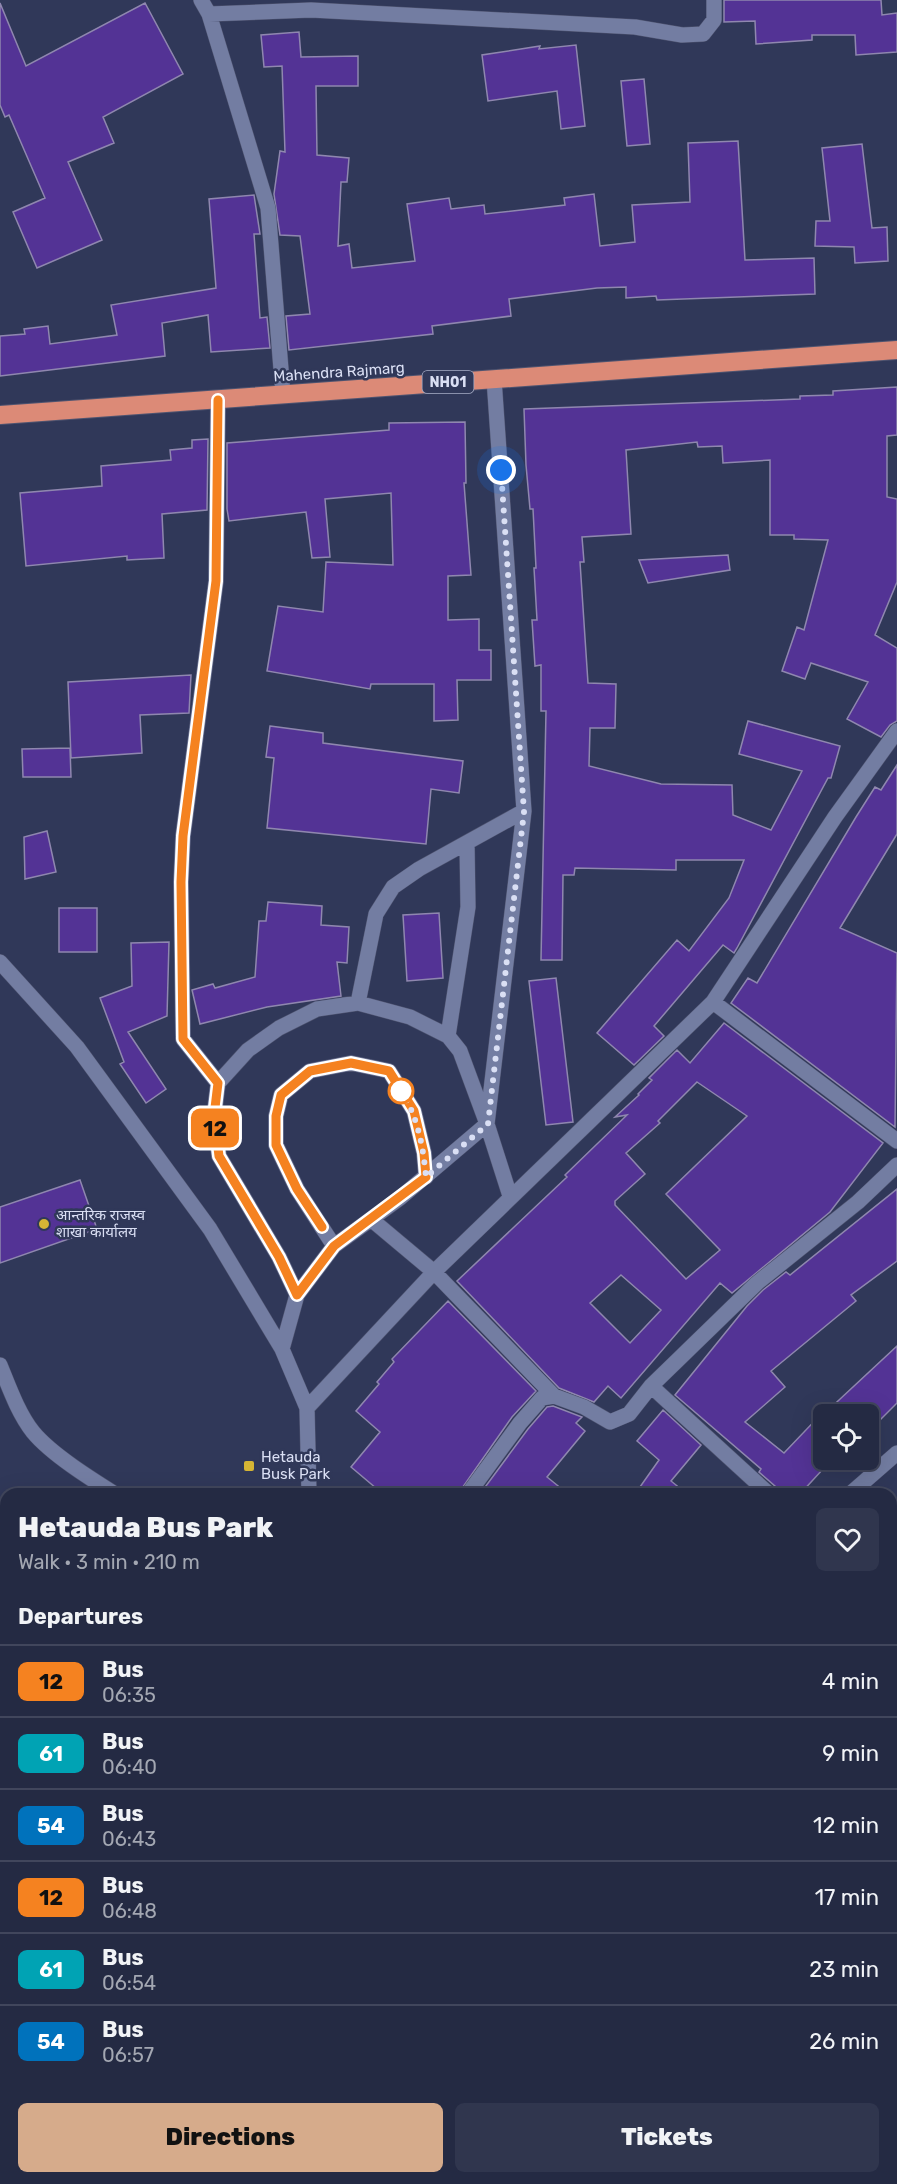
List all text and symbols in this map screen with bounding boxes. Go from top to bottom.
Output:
street label: Mahendra Rajmarg [273,358,405,386]
road number: NH01 [422,371,474,393]
your location [486,455,516,485]
unlabelled marker [388,1078,414,1104]
line badge: 12 [188,1108,242,1148]
text: 12 [203,1116,227,1141]
place label: आन्तरिक राजस्व शाखा कार्यालय [56,1206,146,1241]
marker: आन्तरिक राजस्व शाखा कार्यालय [37,1217,51,1231]
map controls [813,1404,879,1470]
button: locate [813,1404,879,1470]
place label: Hetauda Busk Park [261,1448,330,1483]
marker: Hetauda Busk Park [242,1459,256,1473]
button: heart [816,1508,879,1571]
text: Hetauda Bus Park [18,1511,273,1544]
text: Walk · 3 min · 210 m [18,1550,200,1574]
text: Departures [18,1603,143,1630]
text: Bus [102,1656,144,1683]
text: 4 min [822,1668,879,1695]
text: 12 [39,1669,63,1694]
text: 06:35 [102,1683,156,1707]
text: Bus [102,1728,144,1755]
text: 9 min [822,1740,879,1767]
text: 61 [39,1741,63,1766]
text: 06:40 [102,1755,157,1779]
text: Bus [102,1800,144,1827]
text: 12 min [813,1812,879,1839]
text: 54 [37,1813,65,1838]
text: 06:43 [102,1827,156,1851]
text: Bus [102,1872,144,1899]
text: 17 min [815,1884,879,1911]
text: 12 [39,1885,63,1910]
text: 06:48 [102,1899,157,1923]
text: Bus [102,1944,144,1971]
text: 23 min [809,1956,879,1983]
text: 61 [39,1957,63,1982]
text: 06:54 [102,1971,156,1995]
text: Bus [102,2016,144,2043]
text: 26 min [809,2028,879,2055]
text: 54 [37,2029,65,2054]
text: 06:57 [102,2043,154,2067]
button: Directions [18,2103,443,2172]
button: Tickets [455,2103,879,2172]

